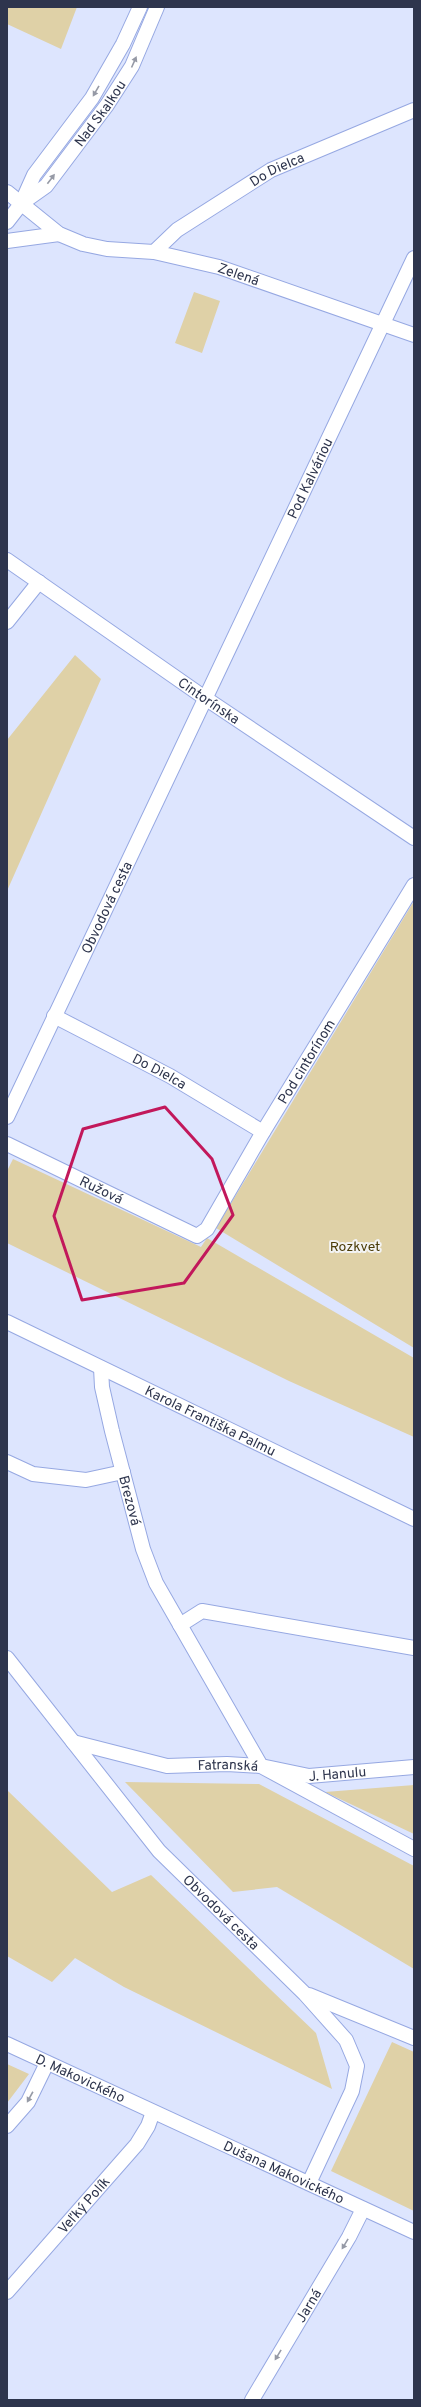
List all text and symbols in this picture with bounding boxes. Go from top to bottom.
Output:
one-way arrow [131,56,137,67]
street label: Nad Skalkou [72,78,130,151]
one-way arrow [92,85,99,97]
street label: Do Dielca [247,150,307,191]
one-way arrow [47,174,55,185]
street label: Zelená [215,260,261,290]
street label: Pod Kalváriou [285,436,337,522]
street label: Cintorínska [174,675,242,729]
street label: Obvodová cesta [79,859,137,957]
street label: Pod cintorínom [275,1017,340,1108]
street label: Do Dielca [129,1051,189,1094]
street label: Ružová [76,1173,125,1209]
park label: Rozkvet [330,1239,380,1256]
street label: Karola Františka Palmu [142,1383,278,1461]
street label: Brezová [114,1474,144,1528]
street label: Fatranská [197,1757,259,1776]
street label: J. Hanulu [308,1764,367,1786]
street label: Obvodová cesta [179,1872,262,1954]
street label: D. Makovického [32,2051,128,2107]
one-way arrow [27,2091,33,2102]
street label: Dušana Makovického [220,2138,347,2209]
street label: Veľký Polík [55,2174,114,2238]
one-way arrow [341,2239,349,2249]
street label: Jarná [293,2286,326,2326]
one-way arrow [275,2349,282,2361]

